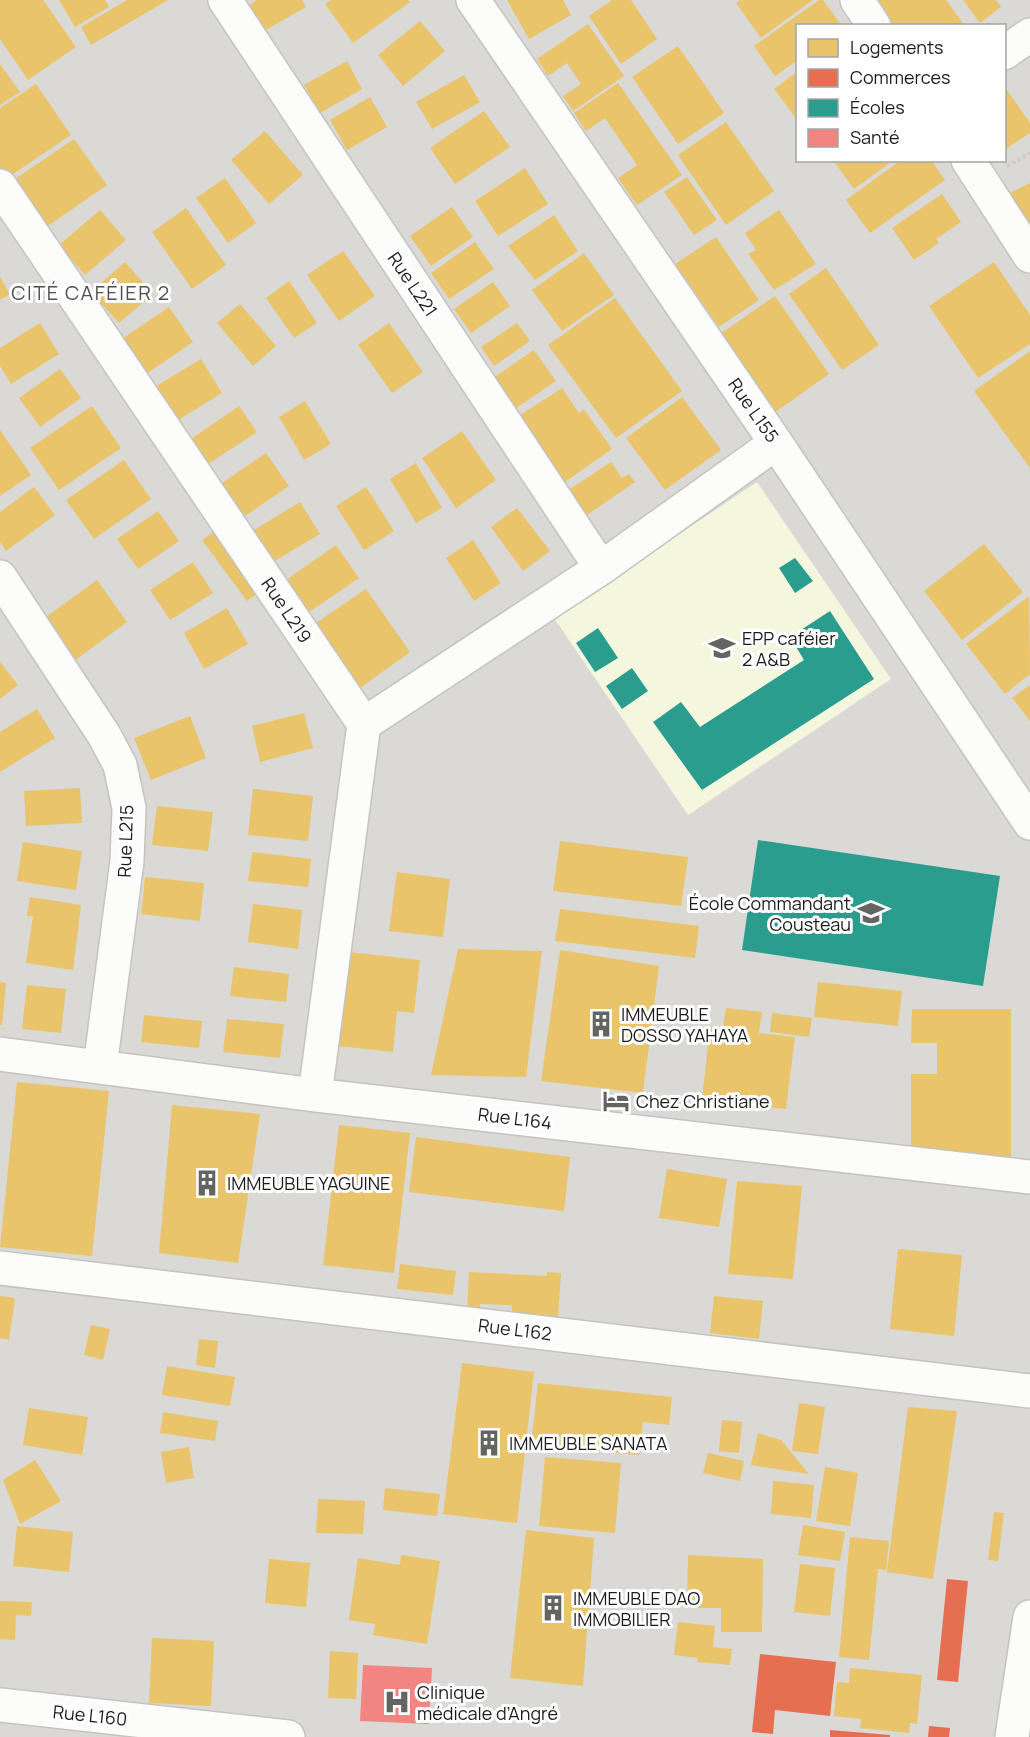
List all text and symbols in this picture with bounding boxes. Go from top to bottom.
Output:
legend [796,24,1006,162]
text: Logements [850,35,944,59]
text: Commerces [850,65,951,89]
text: Écoles [850,95,905,119]
text: Santé [850,125,900,149]
street label: Rue L221 [383,247,443,321]
district label: CITÉ CAFÉIER 2 [11,279,171,306]
street label: Rue L155 [723,373,785,447]
street label: Rue L219 [256,573,318,647]
place label: EPP caféier 2 A&B [742,626,836,671]
school or university icon: EPP caféier 2 A&B [707,633,737,663]
street label: Rue L215 [112,804,138,878]
place label: École Commandant Cousteau [689,891,851,936]
school or university icon: École Commandant Cousteau [856,898,886,928]
place label: IMMEUBLE DOSSO YAHAYA [621,1002,749,1047]
building icon: IMMEUBLE DOSSO YAHAYA [586,1009,616,1039]
hotel icon: Chez Christiane [601,1086,631,1116]
place label: Chez Christiane [636,1089,770,1113]
street label: Rue L164 [477,1102,553,1134]
building icon: IMMEUBLE YAGUINE [192,1168,222,1198]
place label: IMMEUBLE YAGUINE [227,1171,390,1195]
street label: Rue L162 [477,1313,553,1345]
building icon: IMMEUBLE SANATA [474,1428,504,1458]
place label: IMMEUBLE SANATA [509,1431,668,1455]
place label: IMMEUBLE DAO IMMOBILIER [573,1586,700,1631]
building icon: IMMEUBLE DAO IMMOBILIER [538,1593,568,1623]
place label: Clinique médicale d’Angré [417,1680,558,1725]
hospital icon: Clinique médicale d’Angré [382,1687,412,1717]
street label: Rue L160 [52,1699,128,1731]

